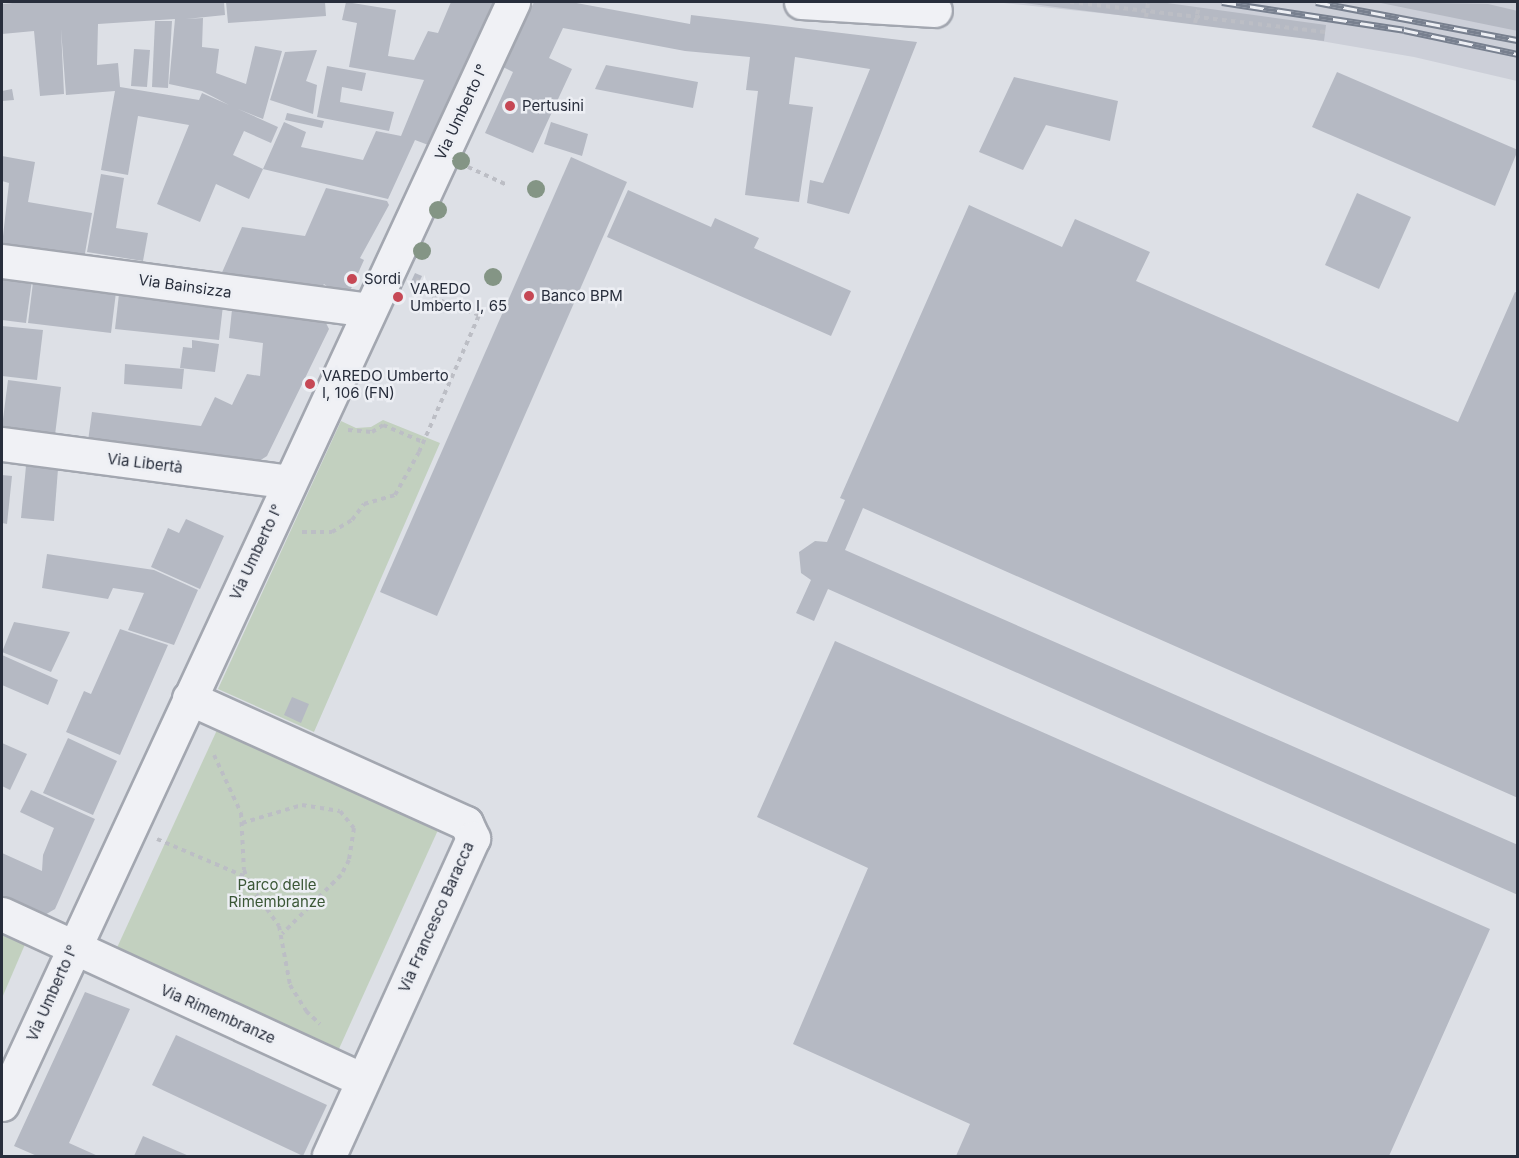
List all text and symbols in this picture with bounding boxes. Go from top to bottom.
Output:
street label: Via Umberto I° [431,61,491,163]
place label: Pertusini [522,97,584,115]
marker: Pertusini [503,99,517,113]
place label: Sordi [364,270,401,288]
street label: Via Bainsizza [137,271,233,301]
marker: Sordi [345,272,359,286]
place label: VAREDO Umberto I, 65 [410,279,507,314]
place label: Banco BPM [541,287,623,305]
marker: Banco BPM [522,289,536,303]
marker: VAREDO Umberto I, 65 [391,290,405,304]
place label: VAREDO Umberto I, 106 (FN) [322,366,449,401]
marker: VAREDO Umberto I, 106 (FN) [303,377,317,391]
street label: Via Libertà [106,449,184,477]
street label: Via Umberto I° [226,501,286,603]
street label: Via Francesco Baracca [395,839,477,995]
park label: Parco delle Rimembranze [228,875,326,910]
street label: Via Umberto I° [23,942,81,1044]
street label: Via Rimembranze [158,981,278,1047]

